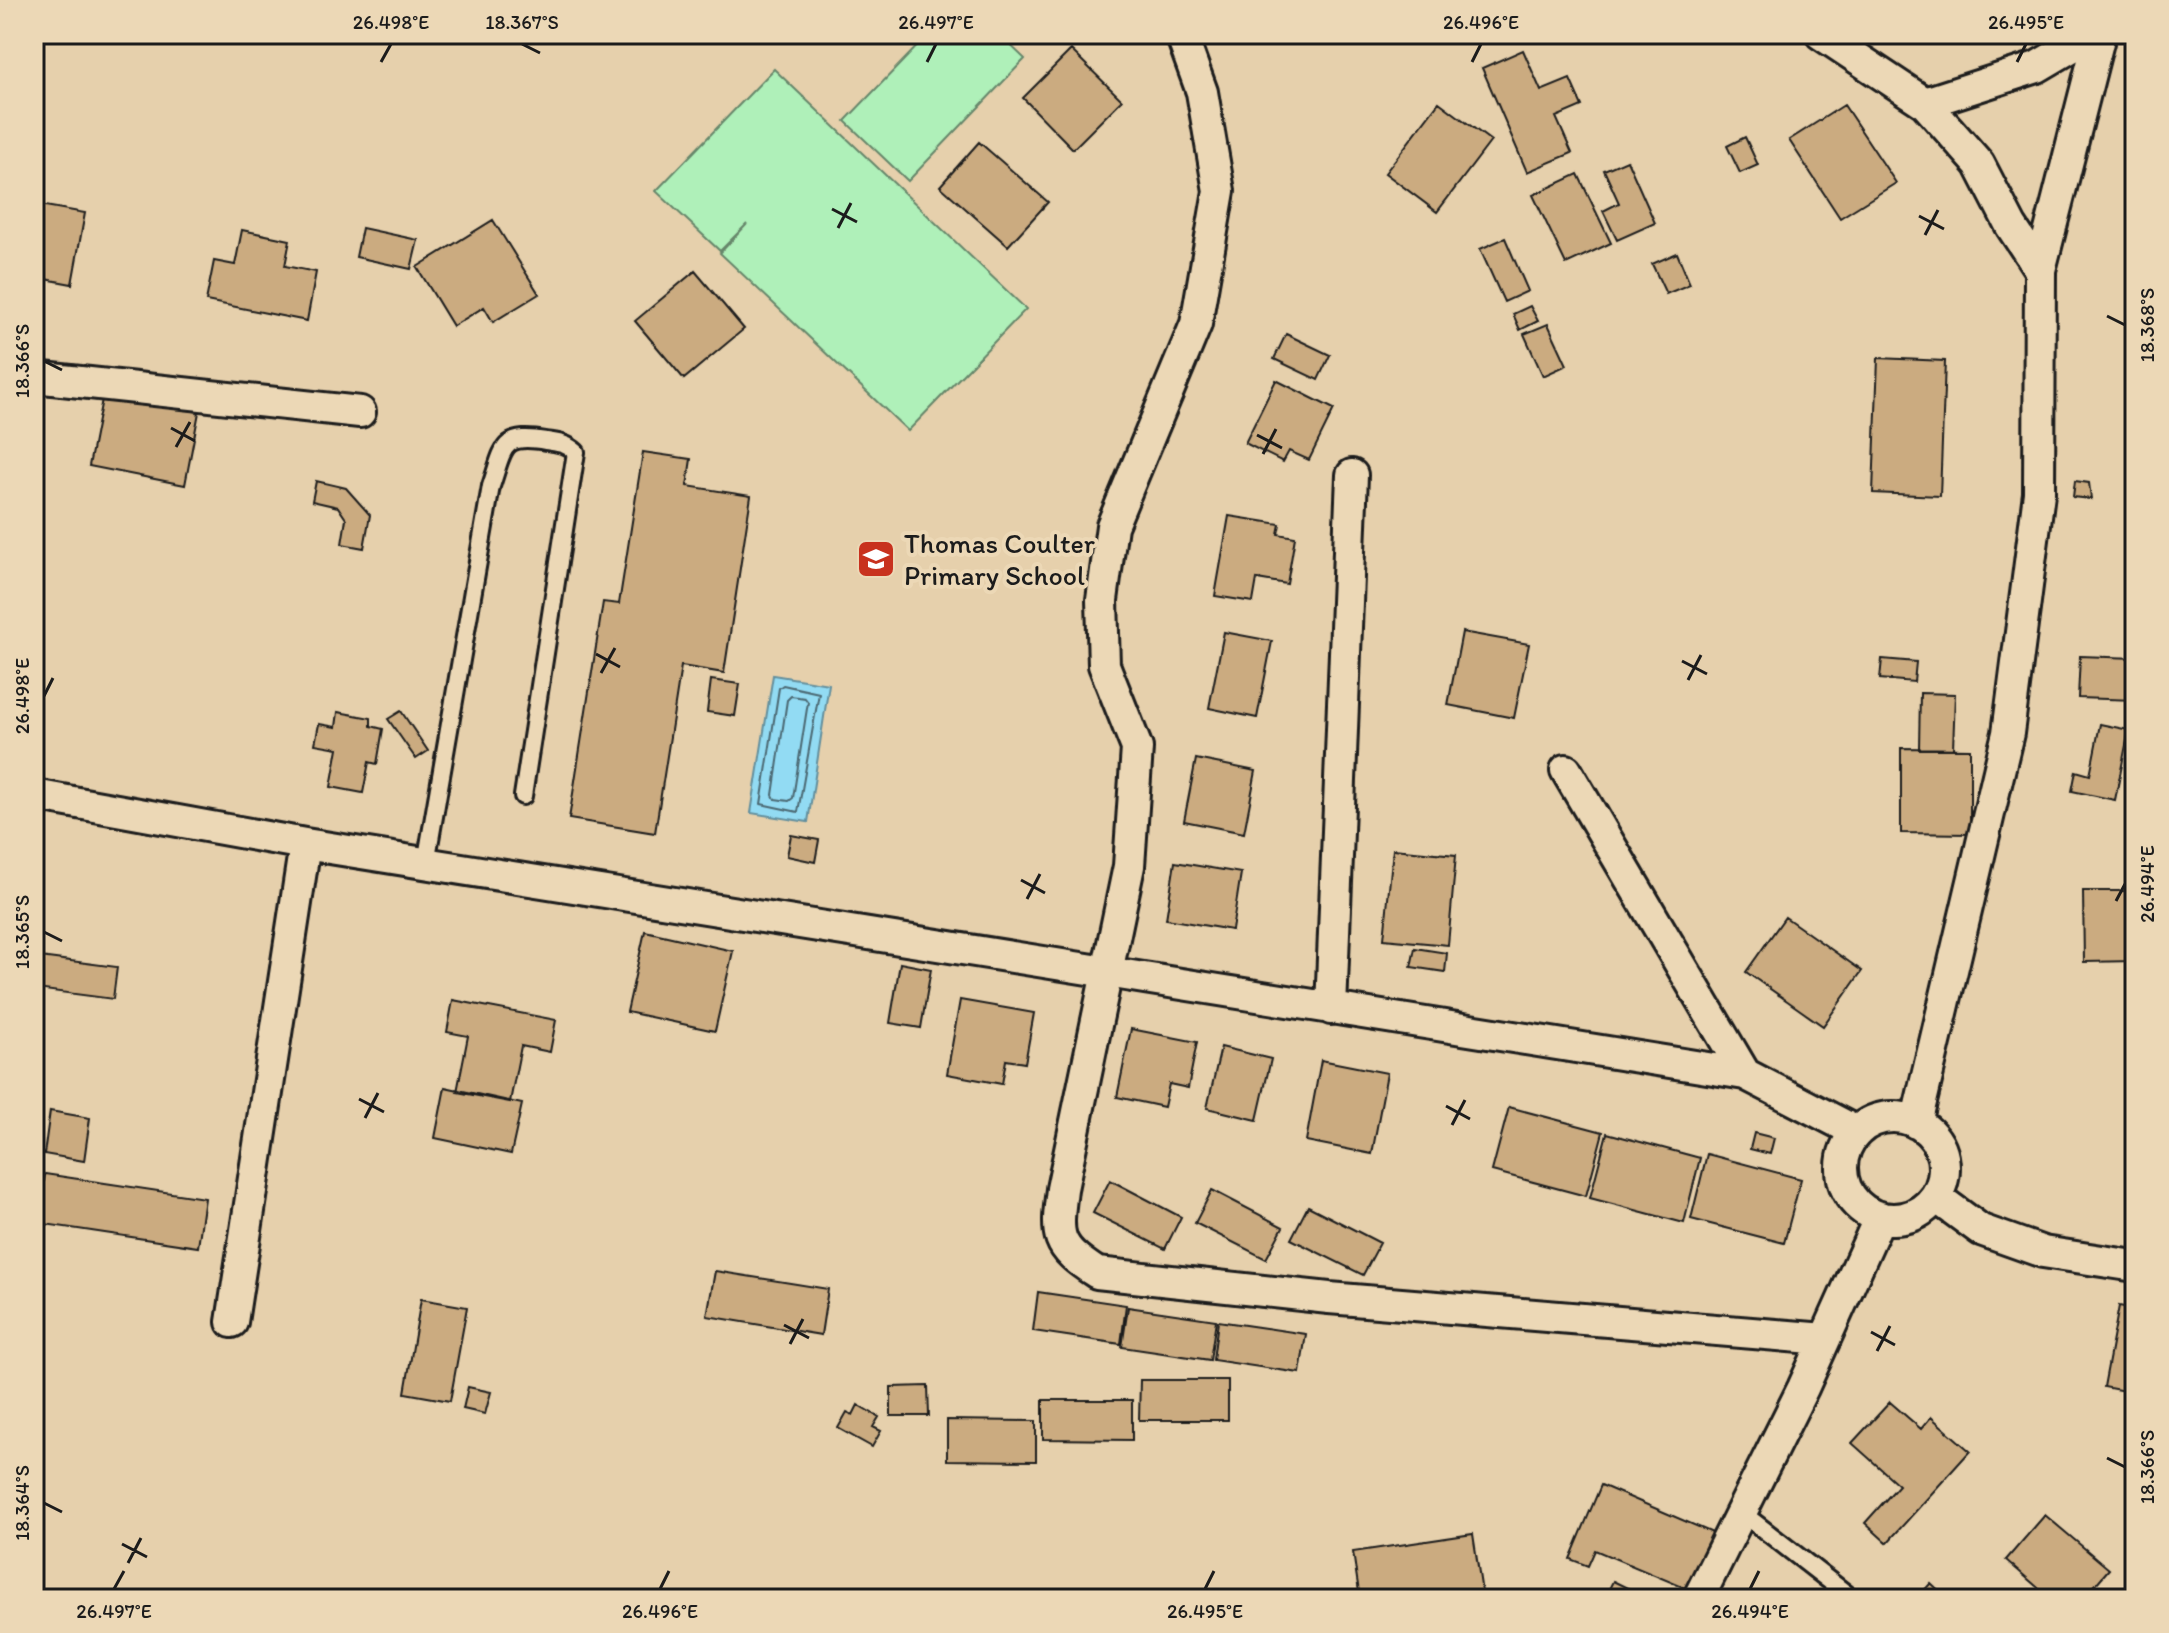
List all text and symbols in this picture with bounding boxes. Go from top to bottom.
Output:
text: 26.498°E [353,10,429,34]
text: 18.367°S [485,10,559,34]
text: 26.497°E [898,10,974,34]
text: 26.496°E [1443,10,1519,34]
text: 26.495°E [1988,10,2064,34]
text: 18.368°S [2135,288,2159,362]
text: 18.366°S [10,324,34,398]
place label: Thomas Coulter Primary School [904,526,1095,592]
school or university icon: Thomas Coulter Primary School [855,538,897,580]
text: 26.498°E [10,658,34,734]
text: 26.494°E [2135,845,2159,923]
text: 18.365°S [10,895,34,969]
text: 18.366°S [2135,1430,2159,1504]
text: 18.364°S [10,1465,34,1541]
text: 26.497°E [76,1599,152,1623]
text: 26.496°E [622,1599,698,1623]
text: 26.495°E [1167,1599,1243,1623]
text: 26.494°E [1711,1599,1789,1623]

